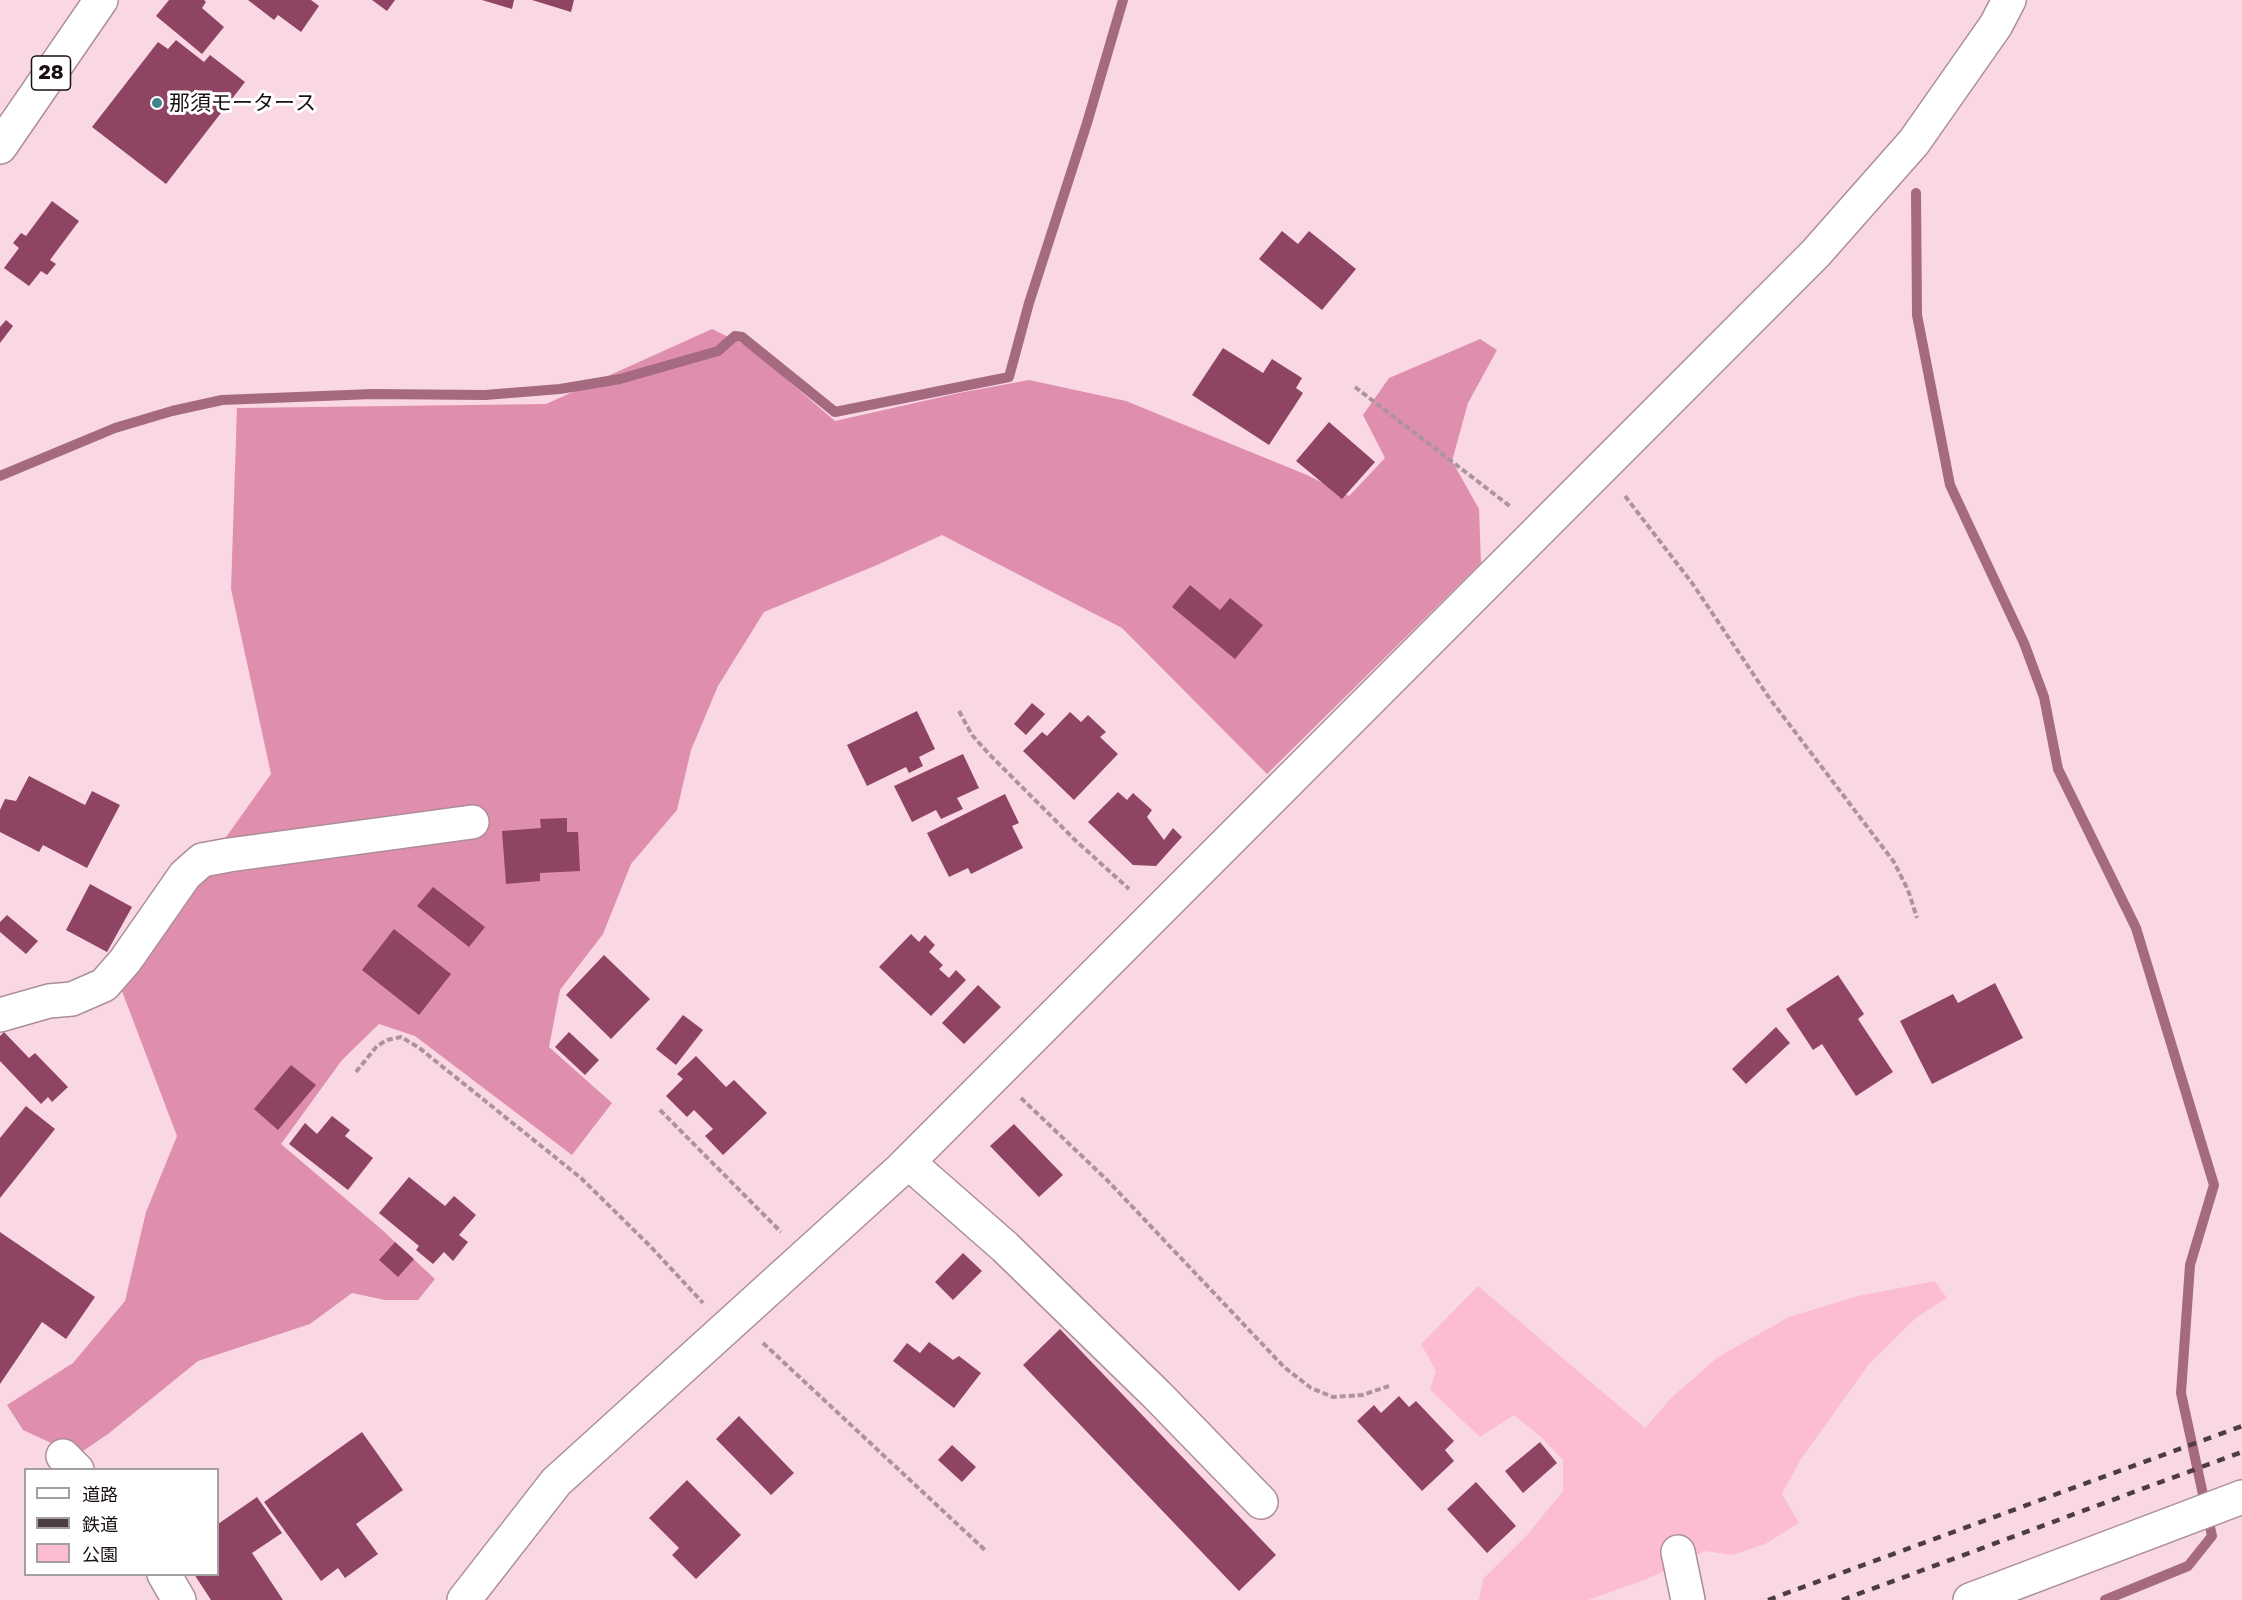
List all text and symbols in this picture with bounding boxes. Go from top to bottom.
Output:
road number: 28 [32,56,70,90]
place label: 那須モータース [169,90,316,116]
marker: 那須モータース [150,96,164,110]
legend [24,1468,219,1576]
text: 道路 [82,1483,118,1505]
text: 鉄道 [82,1513,118,1535]
text: 公園 [82,1543,118,1565]

